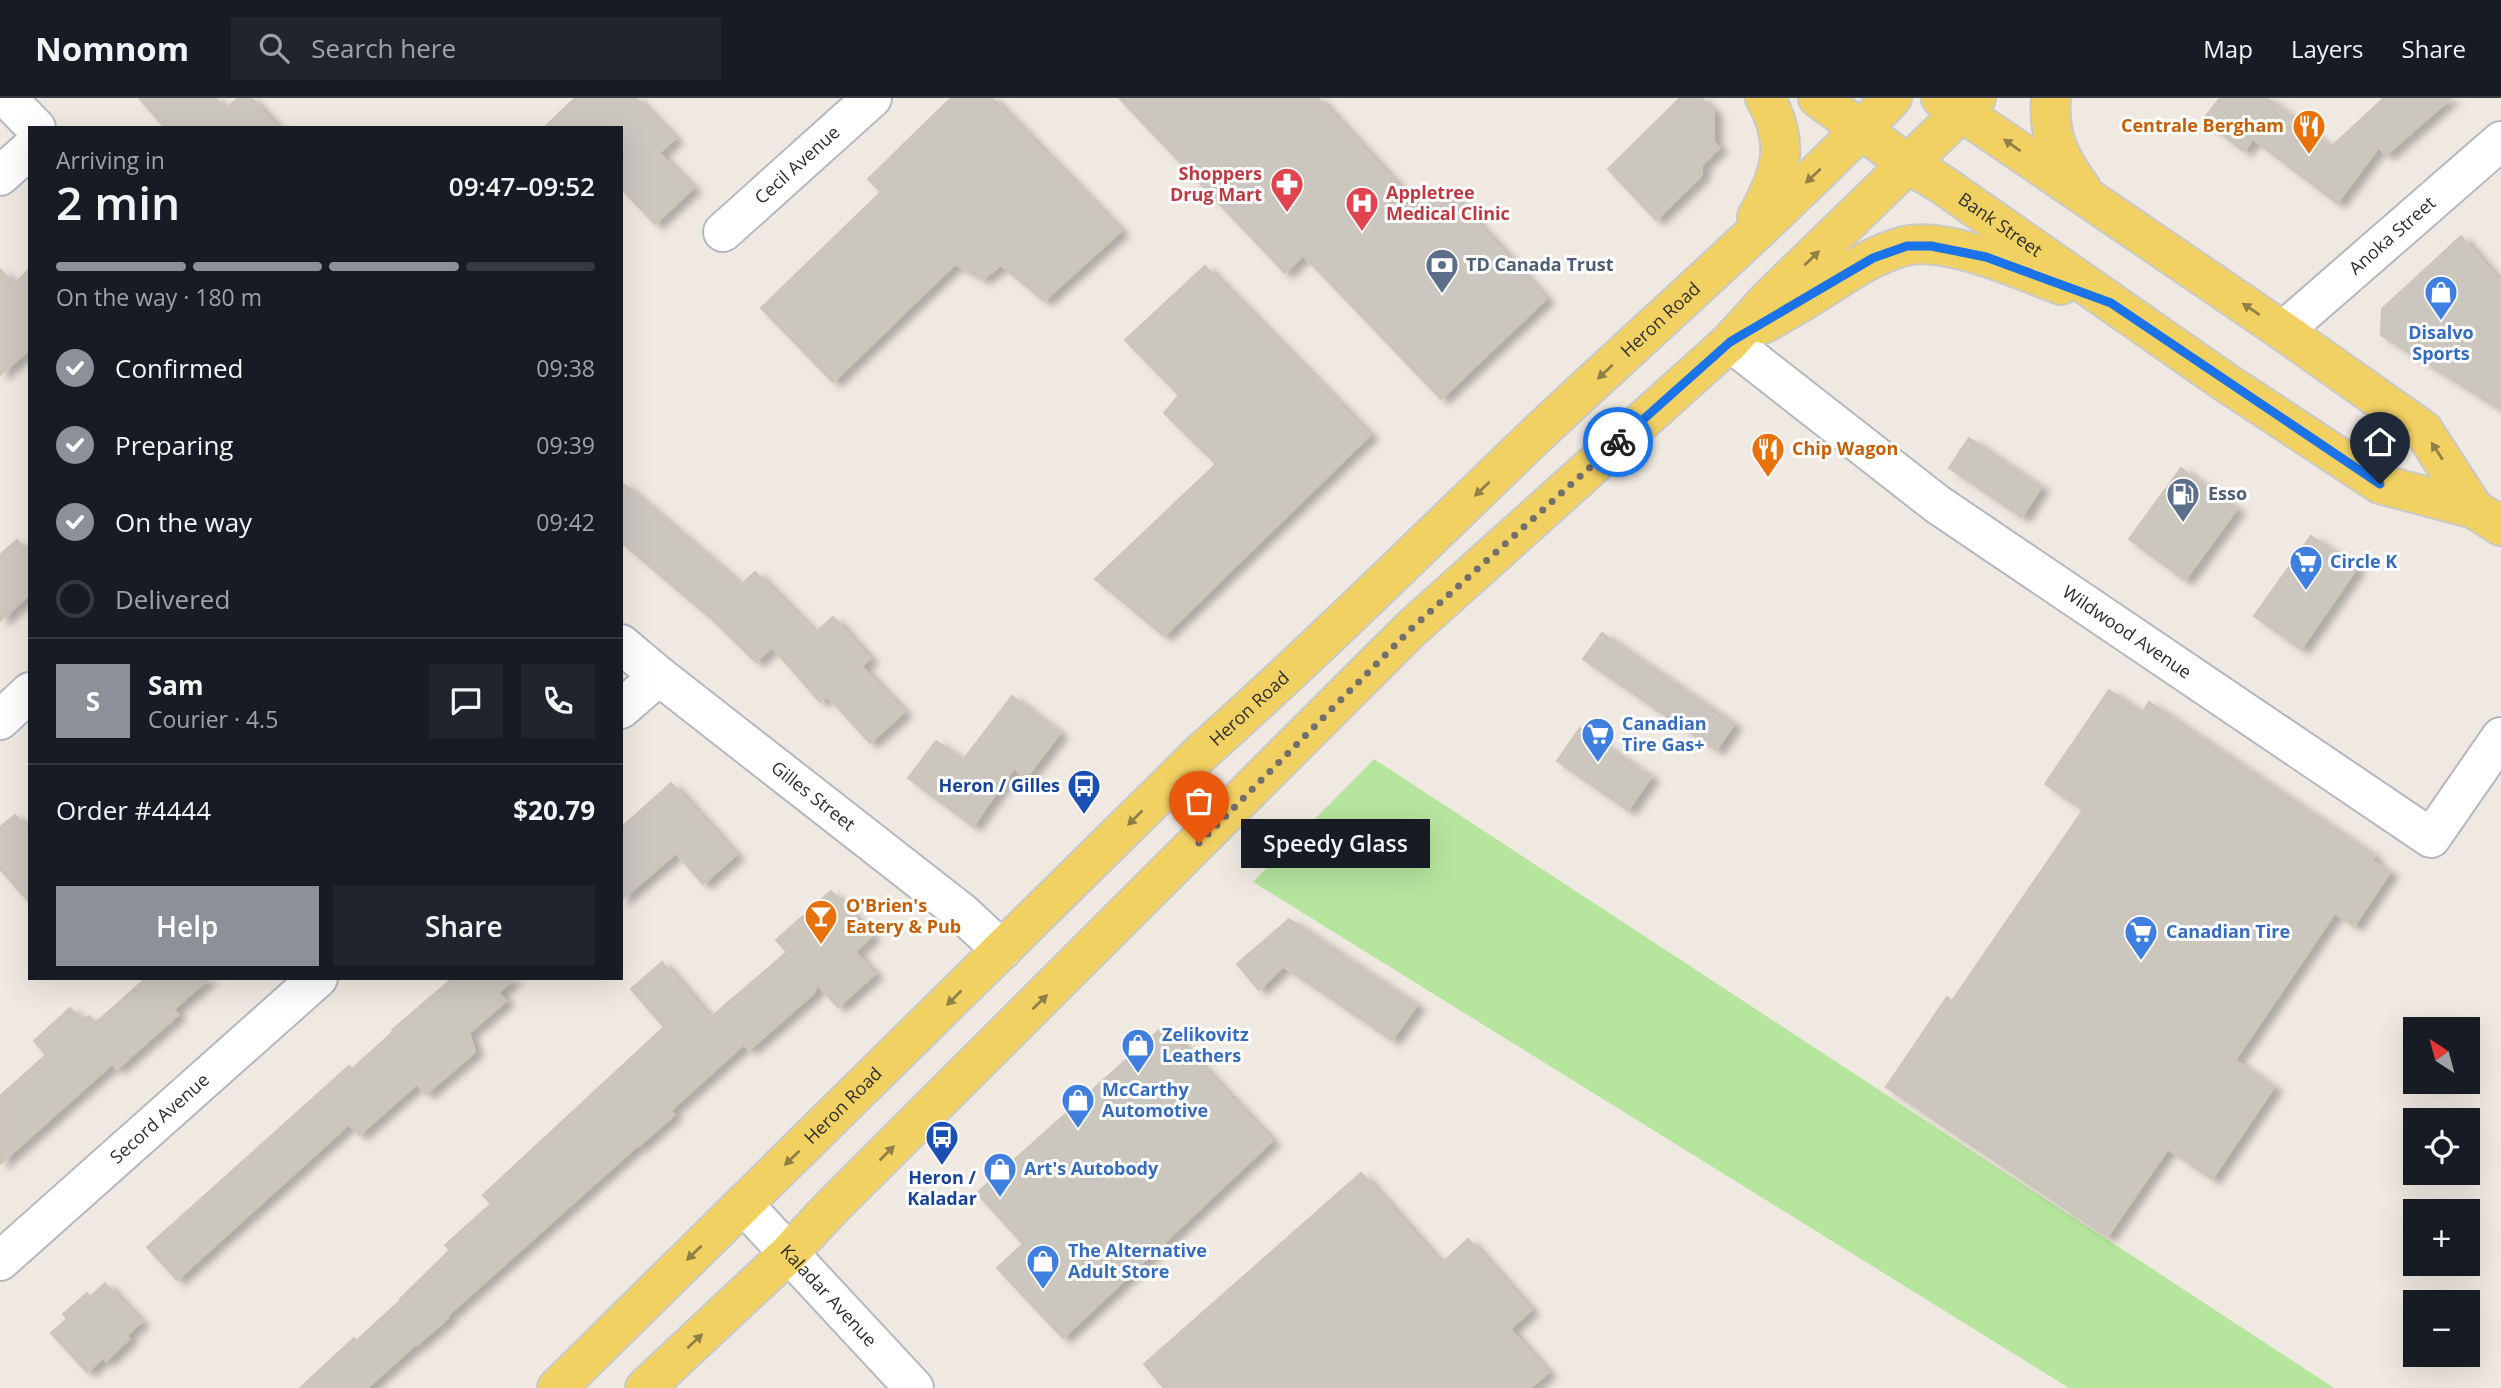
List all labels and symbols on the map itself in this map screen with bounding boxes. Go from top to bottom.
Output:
restaurant icon: Centrale Bergham [2290,107,2328,156]
place label: Centrale Bergham [2121,113,2284,137]
street label: Cecil Avenue [749,120,844,209]
one-way arrow [2003,138,2021,152]
place label: Shoppers Drug Mart [1170,161,1262,206]
pharmacy icon: Shoppers Drug Mart [1268,165,1306,214]
one-way arrow [1805,167,1822,183]
place label: Appletree Medical Clinic [1386,180,1510,225]
hospital icon: Appletree Medical Clinic [1343,184,1381,233]
street label: Bank Street [1954,186,2047,262]
street label: Anoka Street [2343,191,2440,279]
bank icon: TD Canada Trust [1423,246,1461,295]
one-way arrow [1803,249,1820,266]
place label: TD Canada Trust [1466,252,1614,276]
shop icon: Disalvo Sports [2422,273,2460,322]
street label: Heron Road [1615,276,1705,362]
one-way arrow [2242,302,2260,316]
place label: Disalvo Sports [2408,320,2474,365]
one-way arrow [1597,363,1614,379]
courier [1583,407,1653,477]
pin [2350,412,2410,484]
restaurant icon: Chip Wagon [1749,430,1787,479]
place label: Chip Wagon [1792,436,1898,460]
one-way arrow [2431,442,2444,461]
fuel station icon: Esso [2164,475,2202,524]
one-way arrow [1473,480,1490,497]
place label: Esso [2208,481,2247,505]
supermarket icon: Circle K [2287,543,2325,592]
place label: Circle K [2330,549,2397,573]
street label: Wildwood Avenue [2058,579,2197,684]
street label: Heron Road [1204,665,1294,751]
place label: Canadian Tire Gas+ [1622,711,1707,756]
supermarket icon: Canadian Tire Gas+ [1579,715,1617,764]
street label: Gilles Street [767,755,860,836]
bus stop icon: Heron / Gilles [1065,767,1103,816]
pin [1169,771,1229,843]
place label: Heron / Gilles [939,773,1060,797]
one-way arrow [1127,810,1144,827]
callout: Speedy Glass [1241,818,1430,868]
place label: O'Brien's Eatery & Pub [846,893,961,938]
bar icon: O'Brien's Eatery & Pub [802,897,840,946]
supermarket icon: Canadian Tire [2122,913,2160,962]
place label: Canadian Tire [2166,919,2290,943]
one-way arrow [945,990,962,1007]
one-way arrow [1031,993,1048,1010]
north arrow [2403,1017,2480,1094]
place label: Zelikovitz Leathers [1162,1022,1249,1067]
shop icon: Zelikovitz Leathers [1119,1026,1157,1075]
street label: Heron Road [798,1061,887,1149]
street label: Secord Avenue [104,1067,214,1169]
place label: McCarthy Automotive [1102,1077,1208,1122]
shop icon: McCarthy Automotive [1059,1081,1097,1130]
bus stop icon: Heron / Kaladar [923,1118,961,1167]
one-way arrow [878,1144,895,1161]
one-way arrow [784,1149,801,1165]
shop icon: Art's Autobody [981,1150,1019,1199]
place label: Art's Autobody [1024,1156,1159,1180]
place label: Heron / Kaladar [907,1165,977,1210]
place label: The Alternative Adult Store [1068,1238,1207,1283]
street label: Kaladar Avenue [776,1239,883,1351]
shop icon: The Alternative Adult Store [1024,1242,1062,1291]
one-way arrow [686,1244,703,1261]
one-way arrow [686,1334,703,1350]

